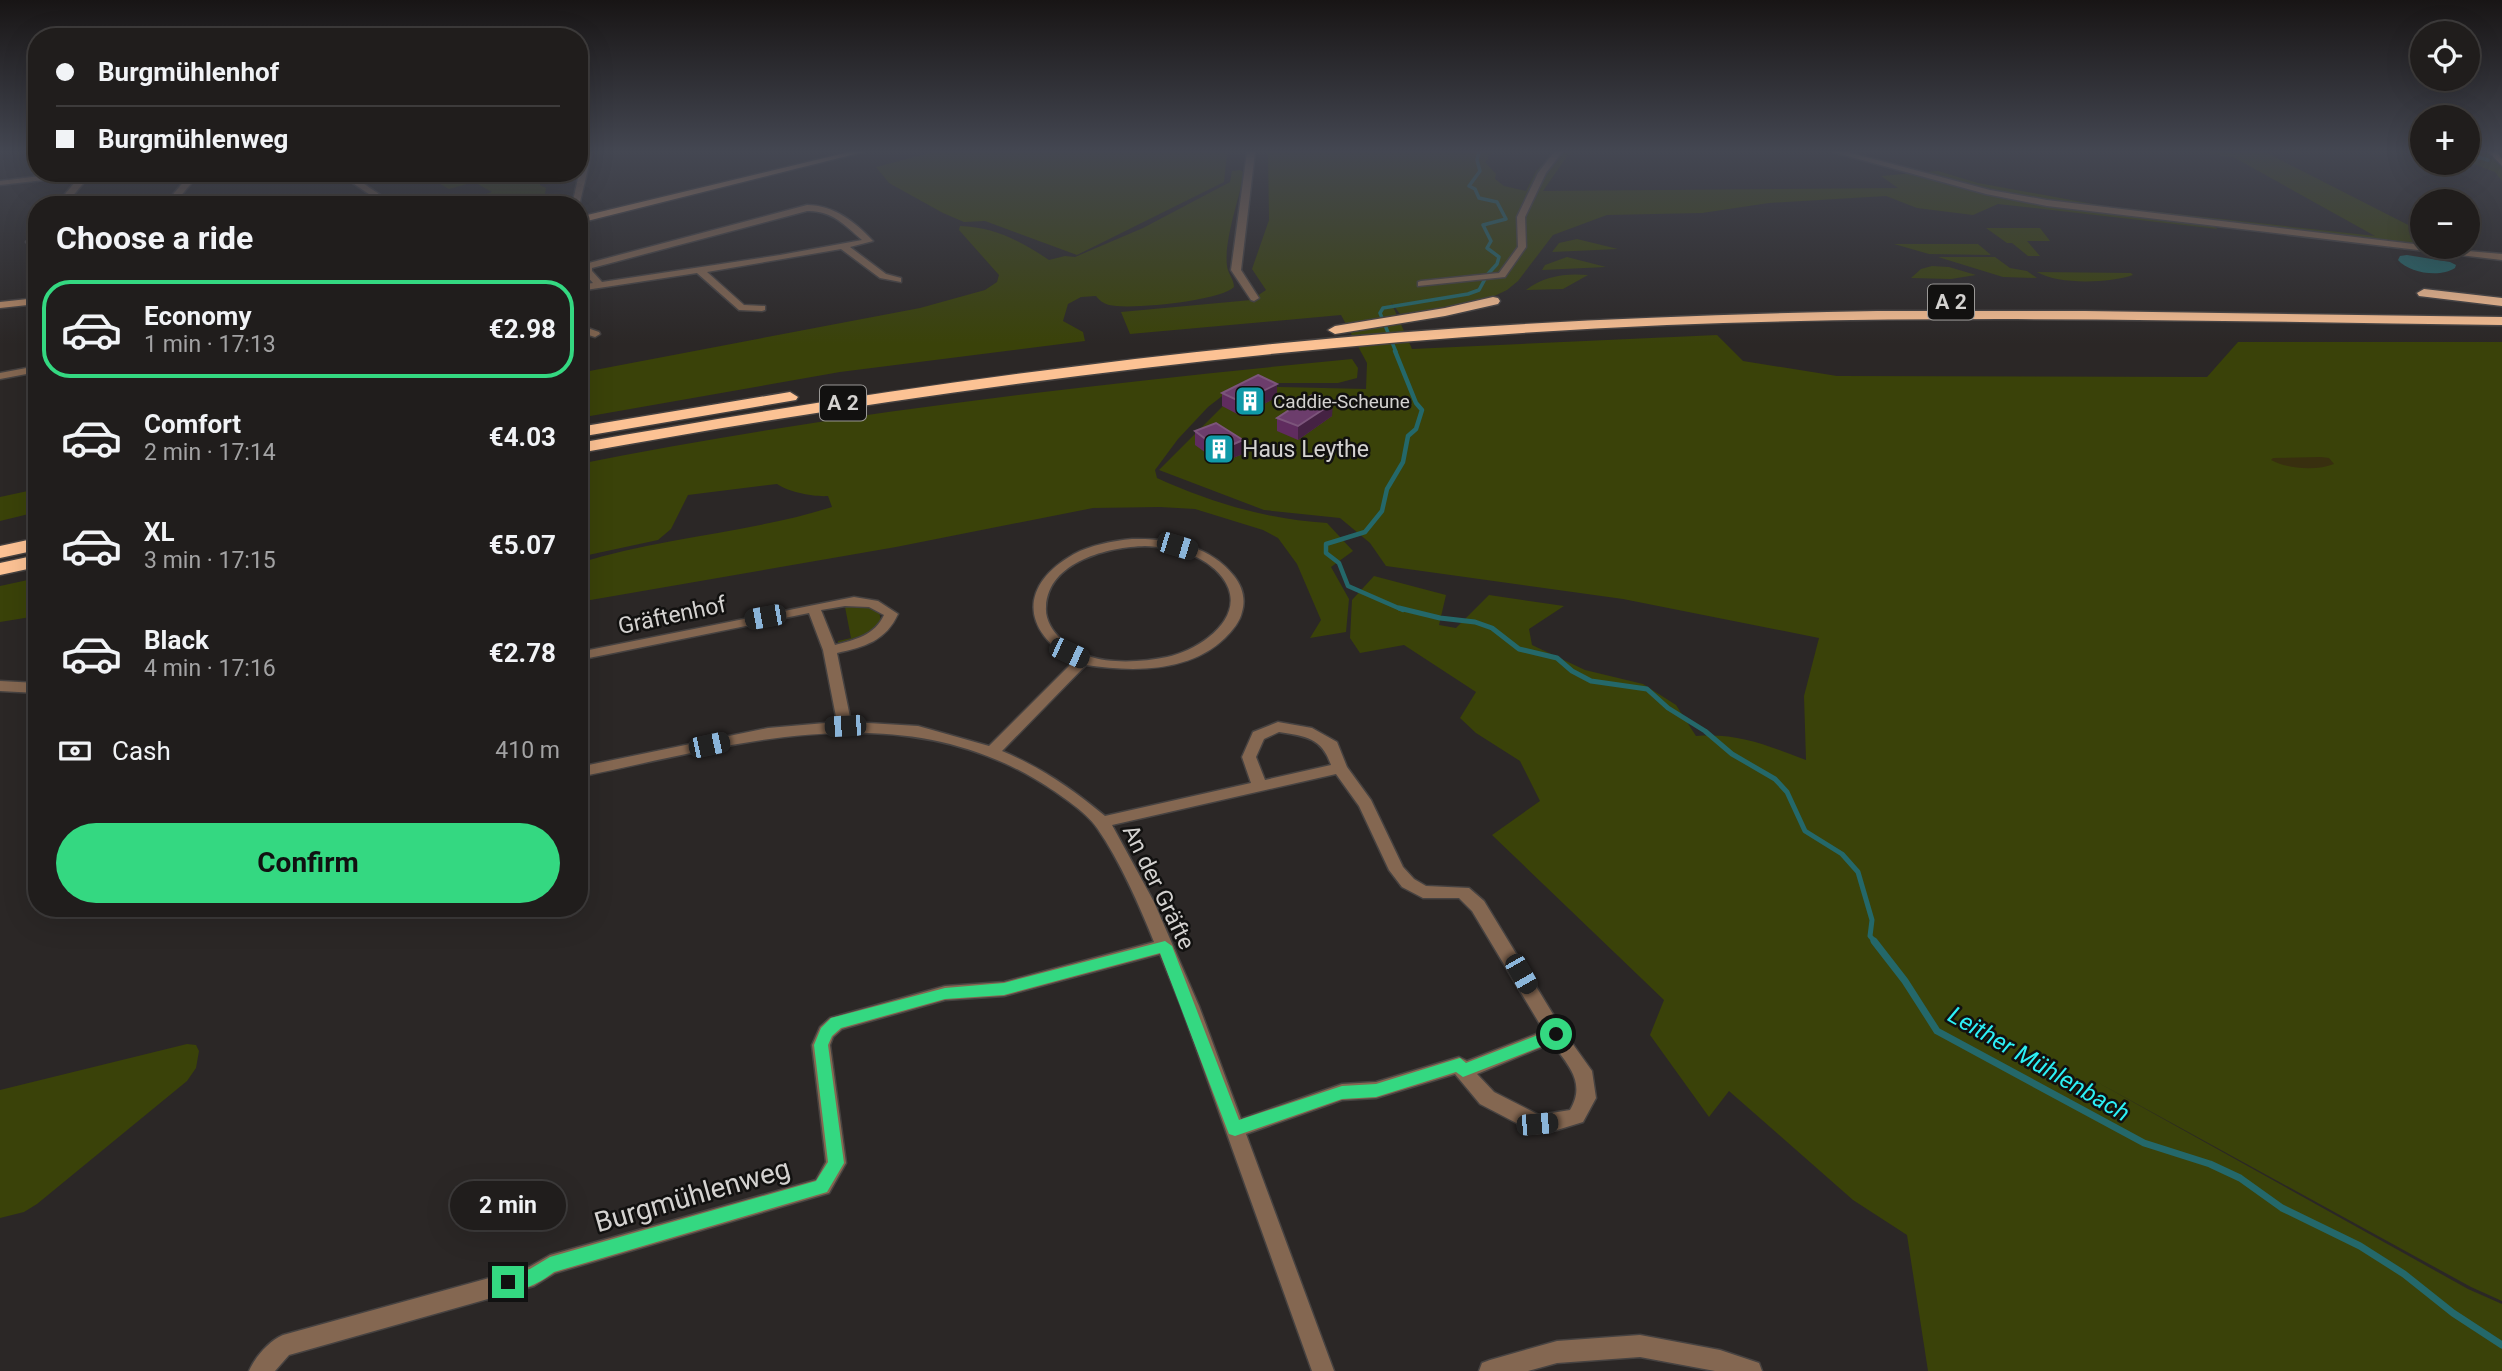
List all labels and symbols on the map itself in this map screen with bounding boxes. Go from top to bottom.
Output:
road number: A 2 [1928,284,1974,320]
building icon: Caddie-Scheune [1233,384,1267,418]
road number: A 2 [820,386,866,420]
place label: Caddie-Scheune [1273,390,1410,413]
building icon: Haus Leythe [1202,432,1236,466]
place label: Haus Leythe [1242,436,1369,463]
car [1154,530,1201,562]
street label: Gräftenhof [616,591,730,640]
car [743,603,788,631]
car [1046,635,1093,671]
car [824,714,867,738]
car [687,730,732,760]
street label: An der Gräfte [1117,820,1200,954]
car [1502,951,1541,997]
water label: Leither Mühlenbach [1943,1001,2135,1127]
route start [1540,1018,1572,1050]
car [1516,1112,1559,1136]
street label: Burgmühlenweg [591,1152,794,1239]
callout: 2 min [450,1180,566,1230]
route end [492,1266,524,1298]

